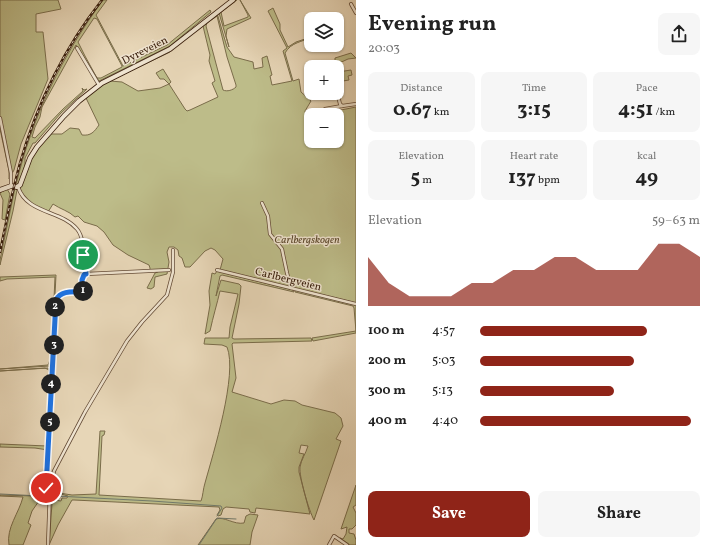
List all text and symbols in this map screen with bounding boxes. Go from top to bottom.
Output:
text: Evening run [368,9,497,40]
map controls [304,12,344,148]
button: layers [304,12,344,52]
button: share [658,13,700,55]
street label: Dyreveien [119,33,171,69]
text: 20:03 [368,40,400,58]
button: + [304,60,344,100]
text: Distance [400,81,442,96]
text: Time [522,81,546,96]
text: Pace [636,81,658,96]
text: 0.67 [393,96,432,124]
text: 3:15 [517,96,551,124]
text: 4:51 [618,96,653,124]
text: km [432,105,450,120]
text: /km [653,105,675,120]
button: − [304,108,344,148]
text: Elevation [398,149,444,164]
text: Heart rate [510,149,558,164]
text: kcal [637,149,656,164]
text: 5 [411,164,420,192]
text: 137 [508,164,536,192]
text: 49 [635,164,658,192]
text: m [420,173,432,188]
text: bpm [536,173,560,188]
text: Elevation [368,212,422,230]
text: 59–63 m [652,212,700,230]
park label: Carlbergskogen [274,233,340,248]
pin [66,238,100,272]
icon: arrive [72,244,94,266]
street label: Carlbergveien [253,264,323,296]
pin: 1 [73,281,93,301]
text: 1 [81,283,85,298]
pin: 2 [45,297,65,317]
text: 2 [52,299,58,314]
text: 100 m [368,322,405,340]
text: 4:57 [432,322,455,340]
pin: 3 [44,335,64,355]
text: 3 [51,337,57,352]
text: 200 m [368,352,406,370]
text: 5:03 [432,352,455,370]
pin: 4 [41,374,61,394]
text: 4 [48,376,54,391]
text: 300 m [368,382,406,400]
text: 5:13 [432,382,453,400]
pin: 5 [40,412,60,432]
text: 400 m [368,412,407,430]
text: 4:40 [432,412,458,430]
text: 5 [47,414,53,429]
pin [29,471,63,505]
icon: check [35,477,57,499]
button: Save [368,491,530,537]
button: Share [538,491,700,537]

